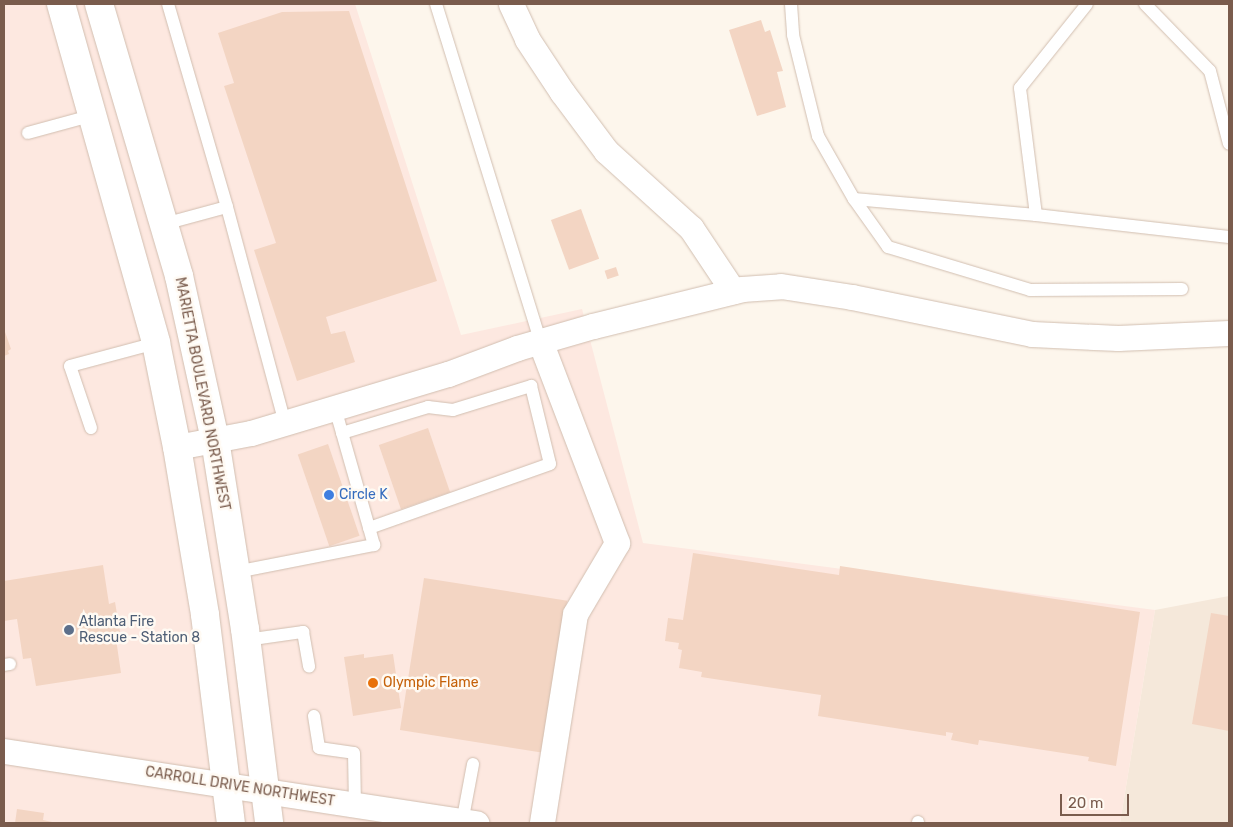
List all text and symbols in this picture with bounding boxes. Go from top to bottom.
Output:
street label: MARIETTA BOULEVARD NORTHWEST [171,276,233,512]
place label: Circle K [339,487,388,503]
marker: Circle K [323,489,335,501]
place label: Atlanta Fire Rescue - Station 8 [79,614,200,646]
marker: Atlanta Fire Rescue - Station 8 [63,624,75,636]
place label: Olympic Flame [383,675,479,691]
marker: Olympic Flame [367,677,379,689]
street label: CARROLL DRIVE NORTHWEST [144,764,336,810]
scale bar [1063,784,1132,816]
text: 20 m [1068,794,1103,812]

